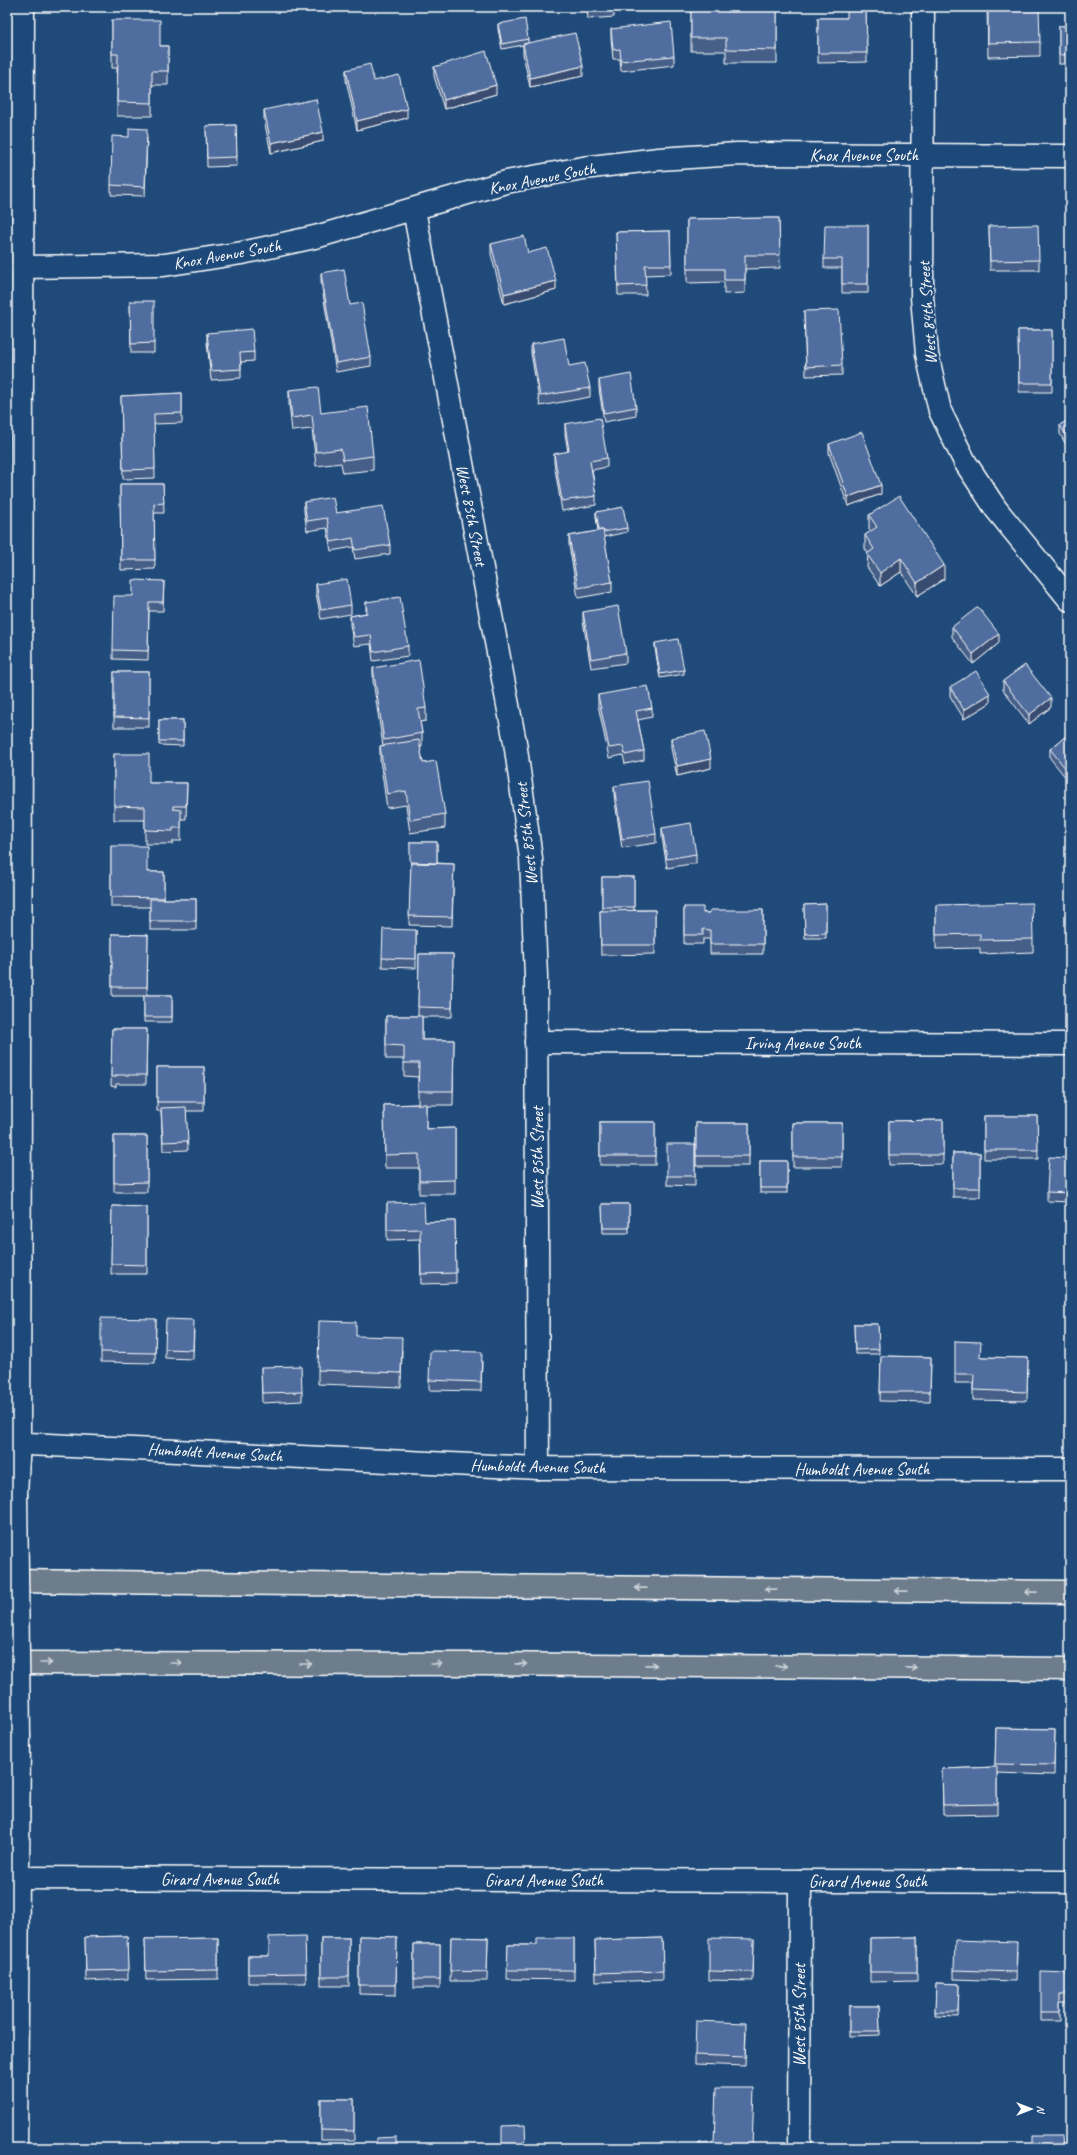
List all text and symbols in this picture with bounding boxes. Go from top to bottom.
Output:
street label: Knox Avenue South [810,145,920,166]
street label: Knox Avenue South [487,158,599,199]
street label: Knox Avenue South [172,235,284,274]
street label: West 84th Street [913,259,942,365]
street label: West 85th Street [451,463,492,570]
street label: West 85th Street [510,779,542,886]
street label: Irving Avenue South [745,1033,863,1054]
street label: West 85th Street [527,1104,548,1209]
street label: Humboldt Avenue South [147,1438,284,1467]
street label: Humboldt Avenue South [470,1455,607,1478]
street label: Humboldt Avenue South [794,1459,931,1480]
one-way arrow [635,1584,648,1592]
one-way arrow [765,1585,778,1593]
one-way arrow [895,1587,908,1595]
one-way arrow [1025,1588,1038,1596]
one-way arrow [39,1659,52,1667]
one-way arrow [169,1659,182,1667]
one-way arrow [299,1660,312,1668]
one-way arrow [429,1660,442,1668]
one-way arrow [514,1660,527,1668]
one-way arrow [644,1661,657,1669]
one-way arrow [774,1662,787,1670]
one-way arrow [904,1664,917,1672]
street label: Girard Avenue South [161,1869,281,1890]
street label: Girard Avenue South [485,1870,605,1891]
street label: Girard Avenue South [809,1871,929,1892]
street label: West 85th Street [789,1961,810,2066]
north arrow [1011,2089,1051,2129]
text: N [1034,2106,1048,2115]

